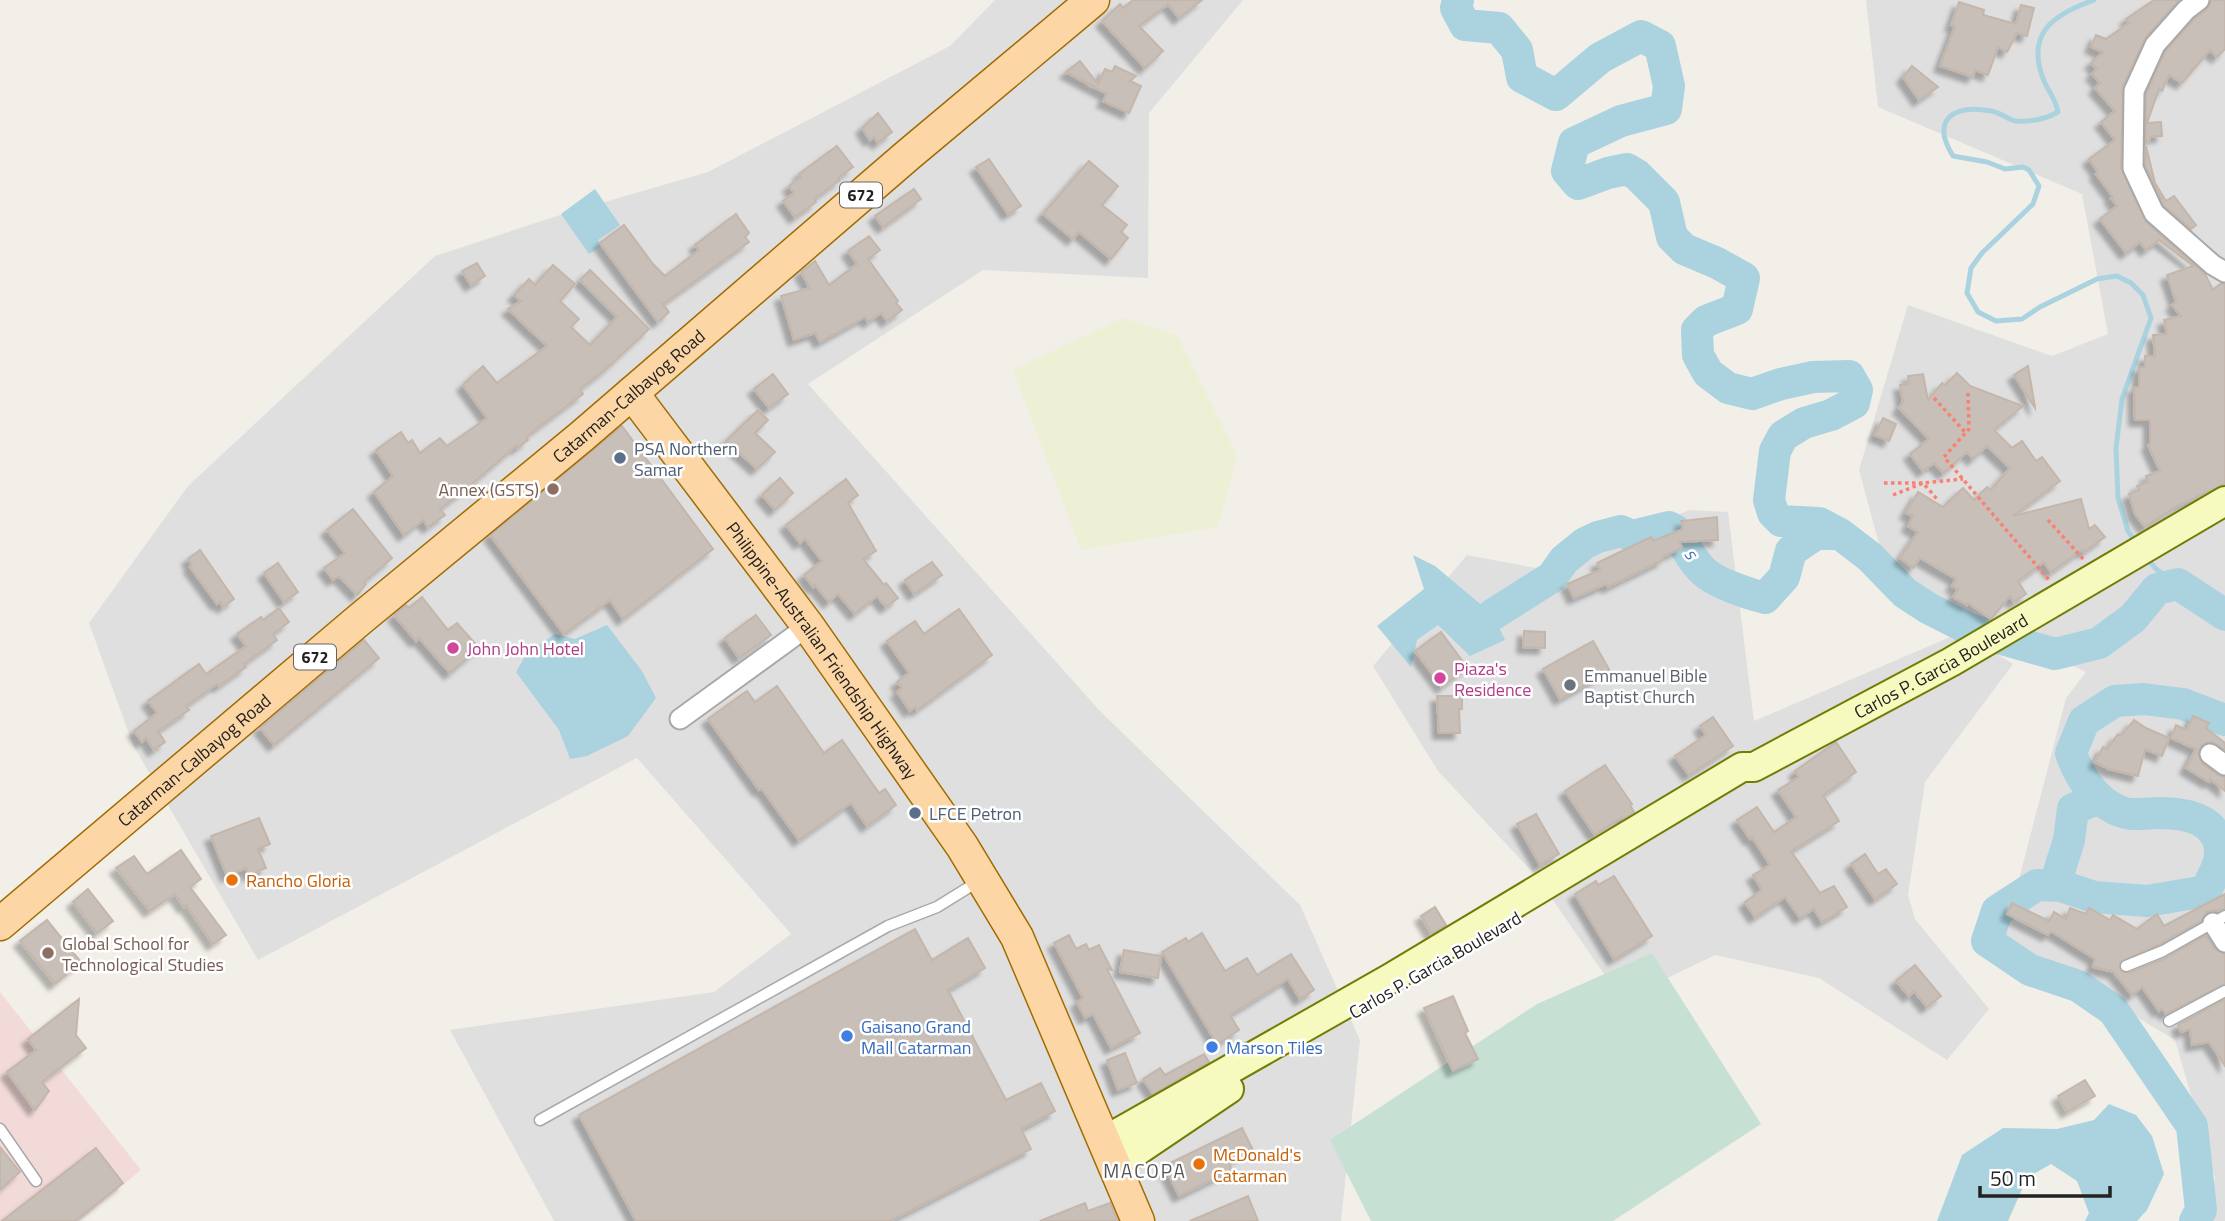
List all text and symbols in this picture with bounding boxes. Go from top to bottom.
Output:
road number: 672 [840,182,882,208]
street label: Catarman-Calbayog Road [546,322,711,469]
place label: PSA Northern Samar [634,435,738,483]
marker: PSA Northern Samar [612,450,628,466]
place label: Annex (GSTS) [438,476,539,503]
marker: Annex (GSTS) [545,481,561,497]
street label: Philippine-Australian Friendship Highway [720,516,925,785]
water label: s [1678,541,1707,566]
street label: Carlos P. Garcia Boulevard [1849,606,2033,725]
place label: John John Hotel [467,635,584,662]
marker: John John Hotel [445,640,461,656]
road number: 672 [294,644,336,670]
place label: Piaza's Residence [1454,655,1531,703]
place label: Emmanuel Bible Baptist Church [1584,662,1707,710]
marker: Piaza's Residence [1432,670,1448,686]
marker: Emmanuel Bible Baptist Church [1562,677,1578,693]
street label: Catarman-Calbayog Road [111,687,277,833]
place label: LFCE Petron [929,800,1022,827]
marker: LFCE Petron [907,805,923,821]
place label: Rancho Gloria [246,867,351,894]
marker: Rancho Gloria [224,872,240,888]
street label: Carlos P. Garcia Boulevard [1344,904,1526,1026]
place label: Global School for Technological Studies [62,930,224,978]
marker: Global School for Technological Studies [40,945,56,961]
place label: Gaisano Grand Mall Catarman [861,1013,972,1061]
marker: Gaisano Grand Mall Catarman [839,1028,855,1044]
place label: Marson Tiles [1226,1034,1323,1061]
marker: Marson Tiles [1204,1039,1220,1055]
place label: McDonald's Catarman [1213,1141,1301,1189]
scale bar [1980,1154,2110,1198]
district label: MACOPA [1103,1156,1187,1185]
marker: McDonald's Catarman [1191,1156,1207,1172]
text: 50 m [1990,1162,2036,1194]

